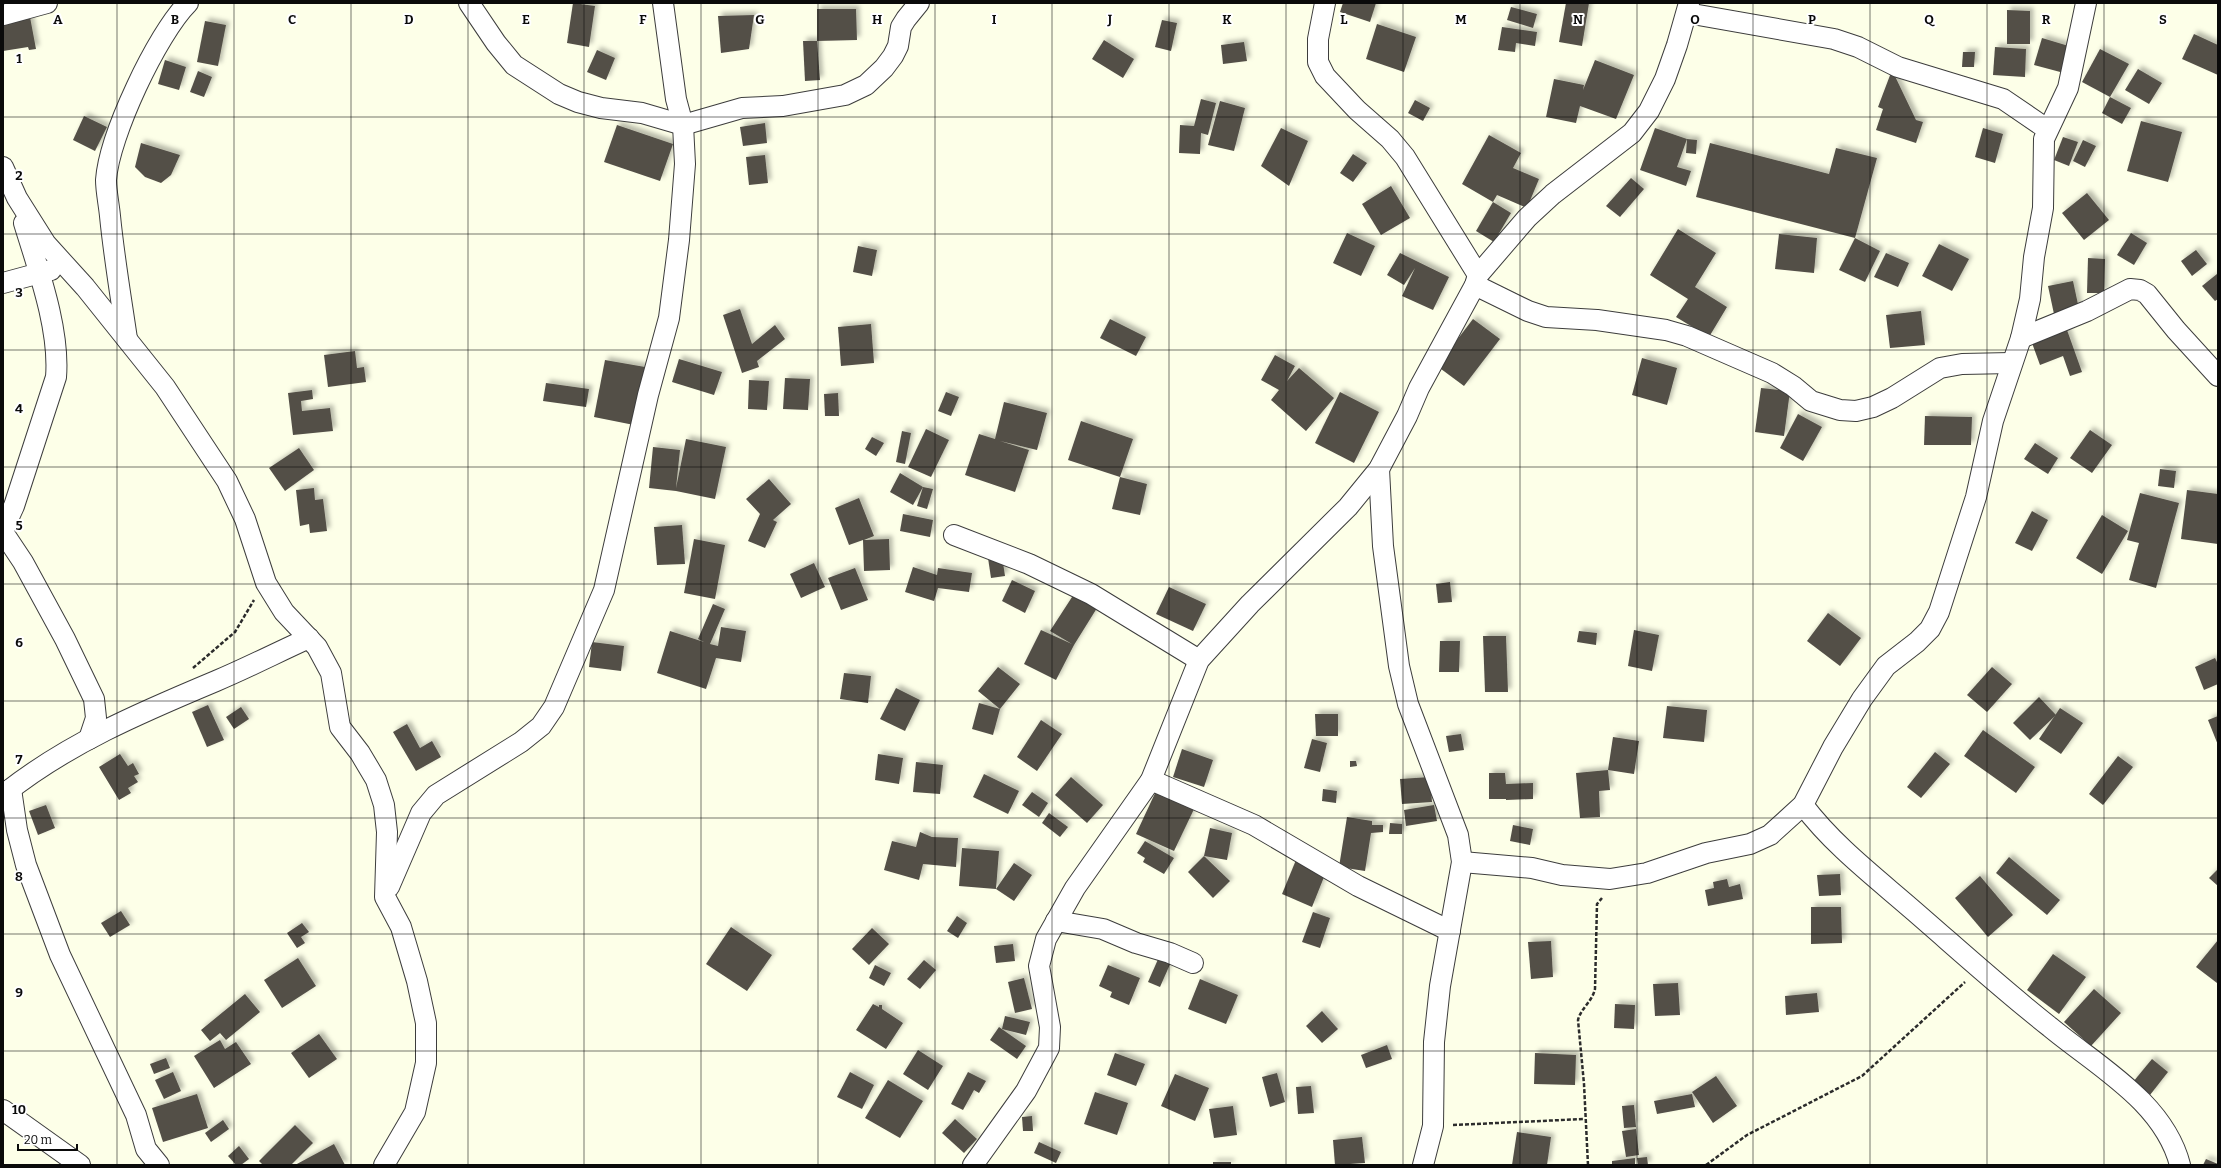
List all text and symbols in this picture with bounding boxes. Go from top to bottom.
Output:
text: A [53,12,63,27]
text: B [171,12,179,27]
text: C [288,12,296,27]
text: D [404,12,414,27]
text: E [522,12,530,27]
text: F [639,12,647,27]
text: G [755,12,765,27]
text: H [872,12,882,27]
text: I [992,12,997,27]
text: J [1107,12,1113,27]
text: K [1222,12,1232,27]
text: L [1340,12,1348,27]
text: M [1455,12,1467,27]
text: N [1573,12,1583,27]
text: O [1690,12,1700,27]
text: P [1808,12,1816,27]
text: Q [1924,12,1935,27]
text: R [2042,12,2051,27]
text: S [2159,12,2167,27]
text: 1 [16,51,22,66]
text: 2 [15,168,23,183]
text: 3 [15,285,23,300]
text: 4 [15,401,23,416]
text: 5 [15,518,23,533]
text: 6 [15,635,23,650]
text: 7 [16,752,23,767]
text: 8 [15,869,23,884]
text: 9 [15,985,23,1000]
text: 10 [12,1102,26,1117]
scale bar [18,1126,77,1152]
text: 20 m [24,1133,53,1147]

